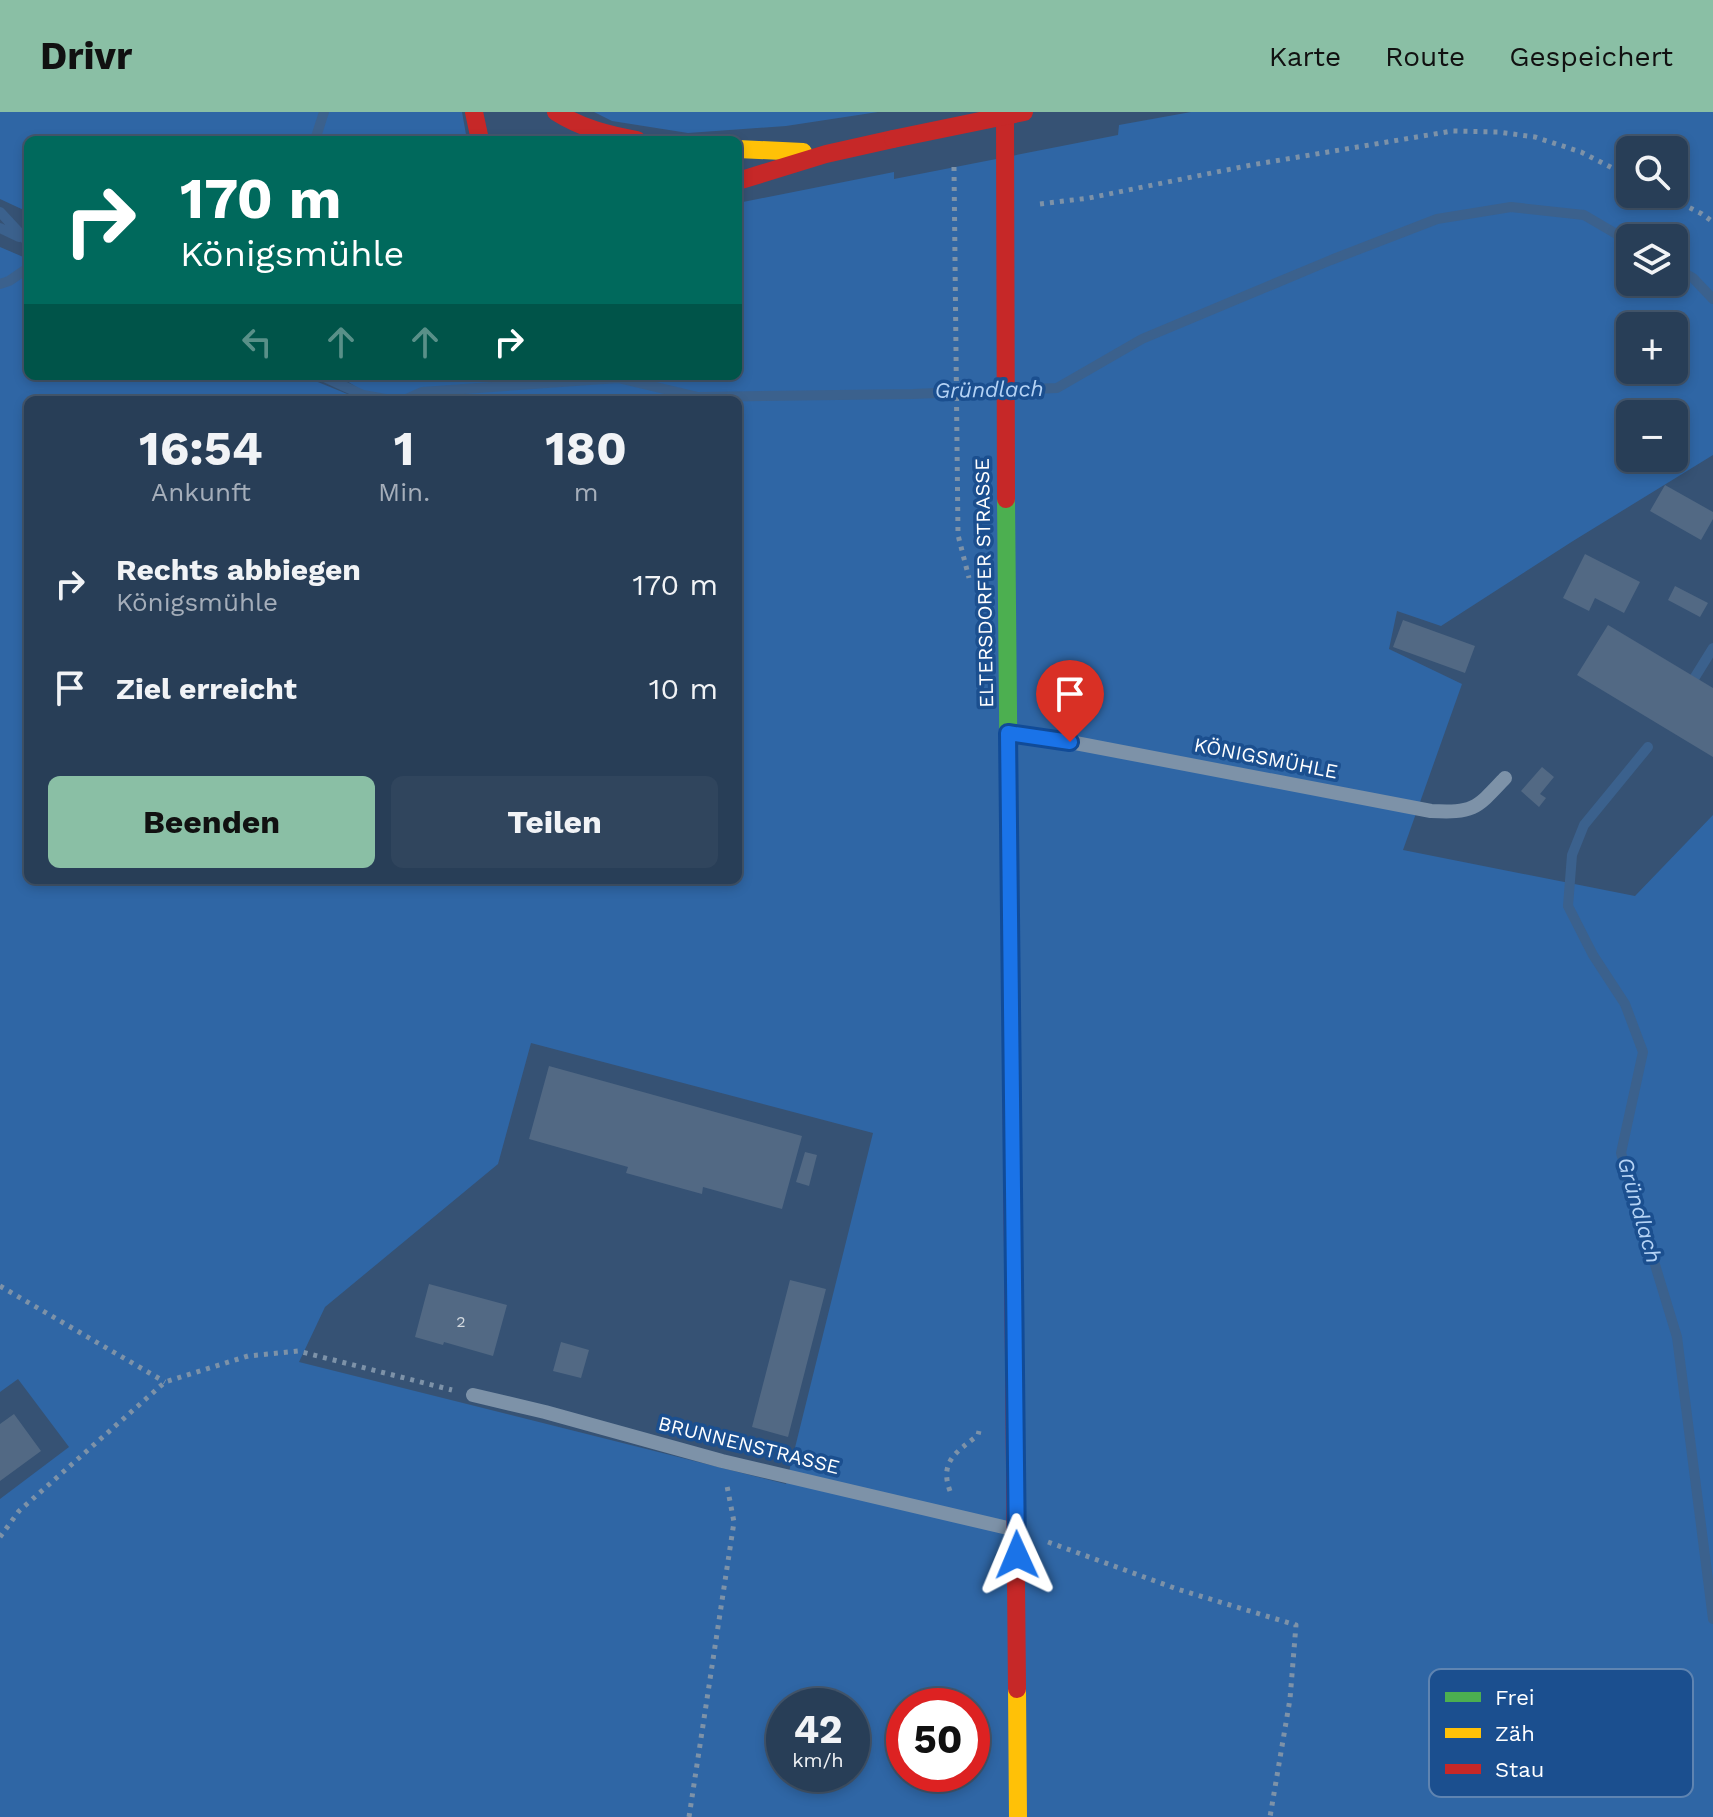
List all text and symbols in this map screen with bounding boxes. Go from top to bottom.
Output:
text: Drivr [40,34,132,78]
text: Karte [1269,40,1341,73]
text: Route [1385,40,1465,73]
text: Gespeichert [1509,40,1673,73]
map controls [1616,136,1688,472]
button: search [1616,136,1688,208]
text: 170 m [180,166,342,232]
icon: right [48,168,152,272]
button: layers [1616,224,1688,296]
text: Königsmühle [180,233,404,275]
button: + [1616,312,1688,384]
icon: left [235,320,279,364]
icon: ahead [319,320,363,364]
icon: ahead [403,320,447,364]
icon: right [487,320,531,364]
water label: Gründlach [934,376,1044,403]
button: − [1616,400,1688,472]
text: 16:54 [139,420,263,477]
text: 1 [394,420,414,477]
text: 180 [545,420,627,477]
street label: ELTERSDORFER STRASSE [970,458,998,708]
text: Ankunft [151,477,251,507]
text: Min. [378,477,430,507]
text: m [574,477,598,507]
text: Rechts abbiegen [116,552,361,587]
icon: right [48,562,92,606]
text: 170 m [633,567,718,602]
text: Königsmühle [116,587,278,617]
pin [1036,660,1104,742]
icon: arrive [48,666,92,710]
text: Ziel erreicht [116,671,297,706]
text: 10 m [649,671,718,706]
icon: arrive [1048,672,1092,716]
street label: KÖNIGSMÜHLE [1192,732,1340,784]
button: Beenden [48,776,375,868]
button: Teilen [391,776,718,868]
water label: Gründlach [1612,1154,1667,1266]
house number: 2 [456,1312,466,1331]
street label: BRUNNENSTRASSE [656,1411,842,1479]
position arrow [975,1513,1059,1597]
legend [1429,1669,1693,1797]
text: Frei [1495,1685,1535,1710]
speed limit sign: 50 [886,1688,990,1792]
text: 42 [793,1706,843,1753]
text: Zäh [1495,1721,1535,1746]
text: km/h [792,1748,844,1772]
text: Stau [1495,1757,1544,1782]

